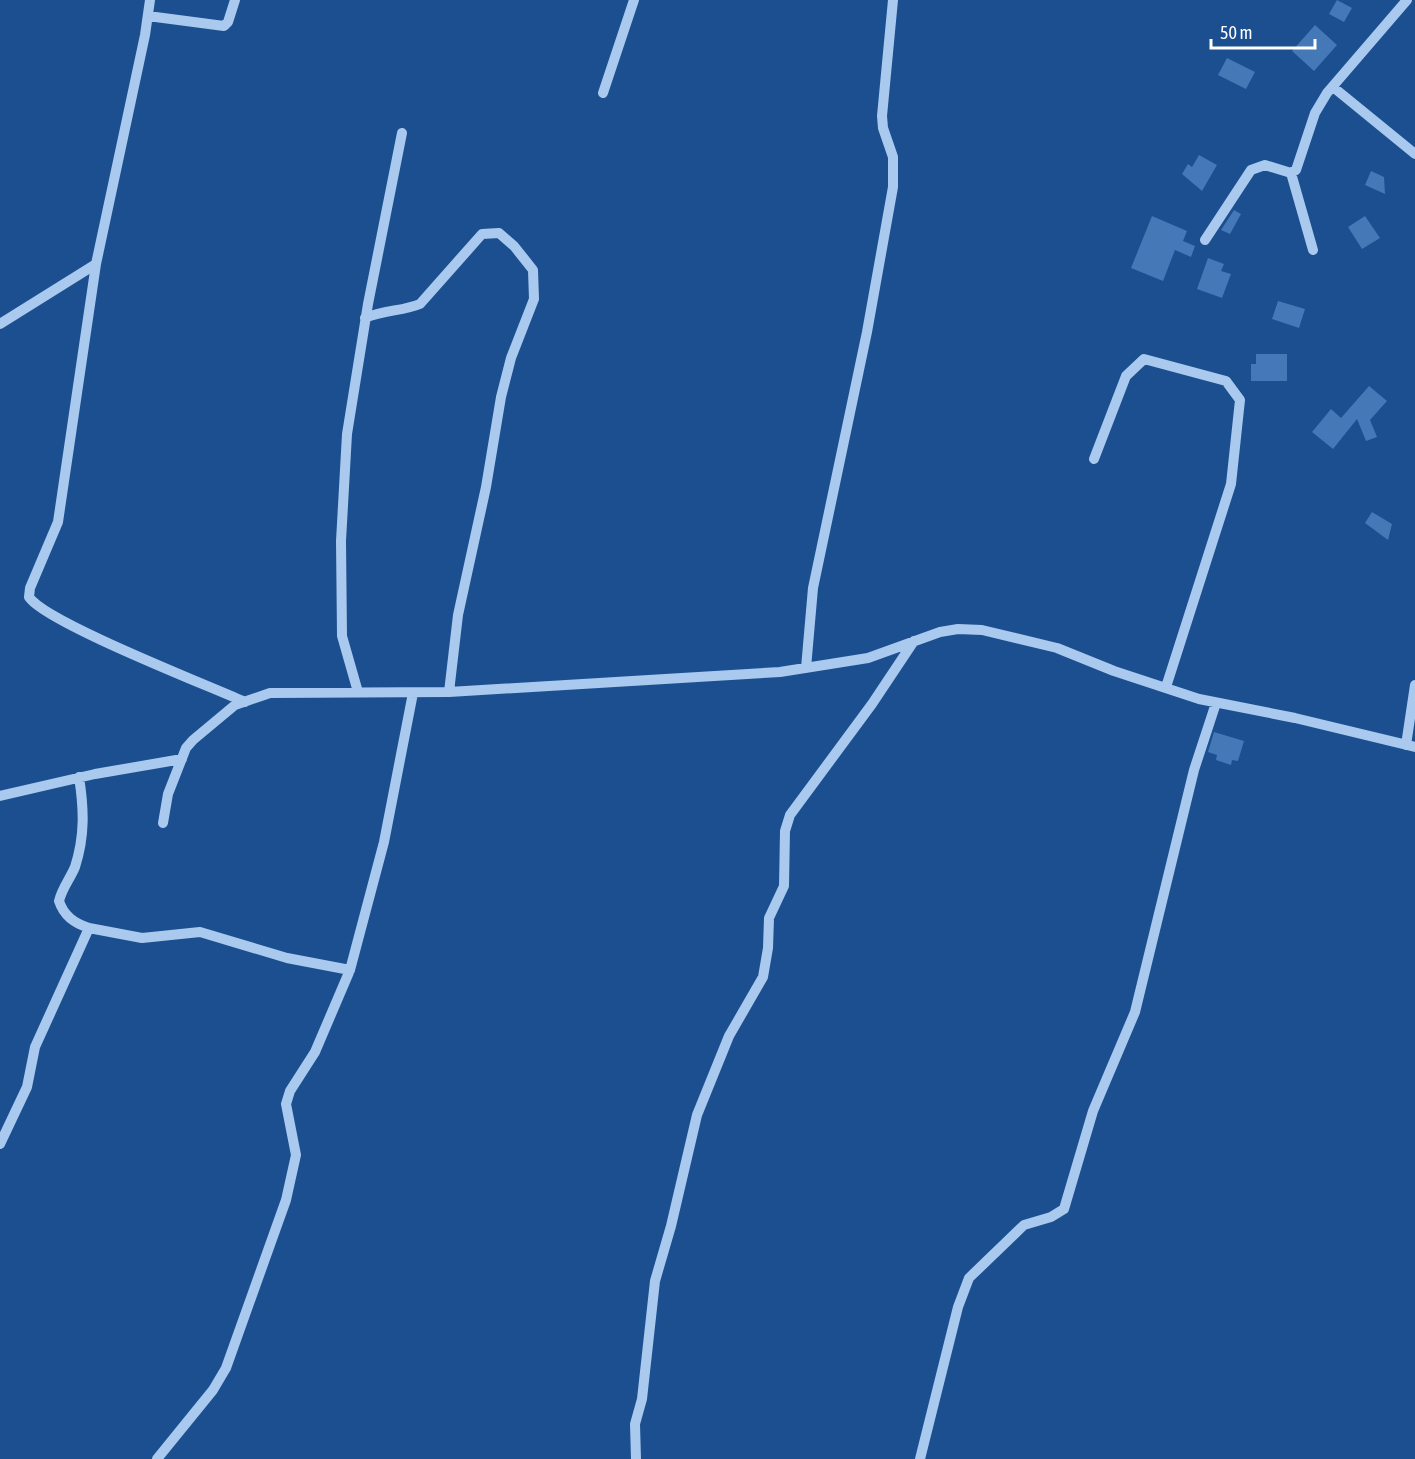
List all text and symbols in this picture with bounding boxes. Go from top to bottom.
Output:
scale bar [1211,12,1314,50]
text: 50 m [1220,22,1252,43]

